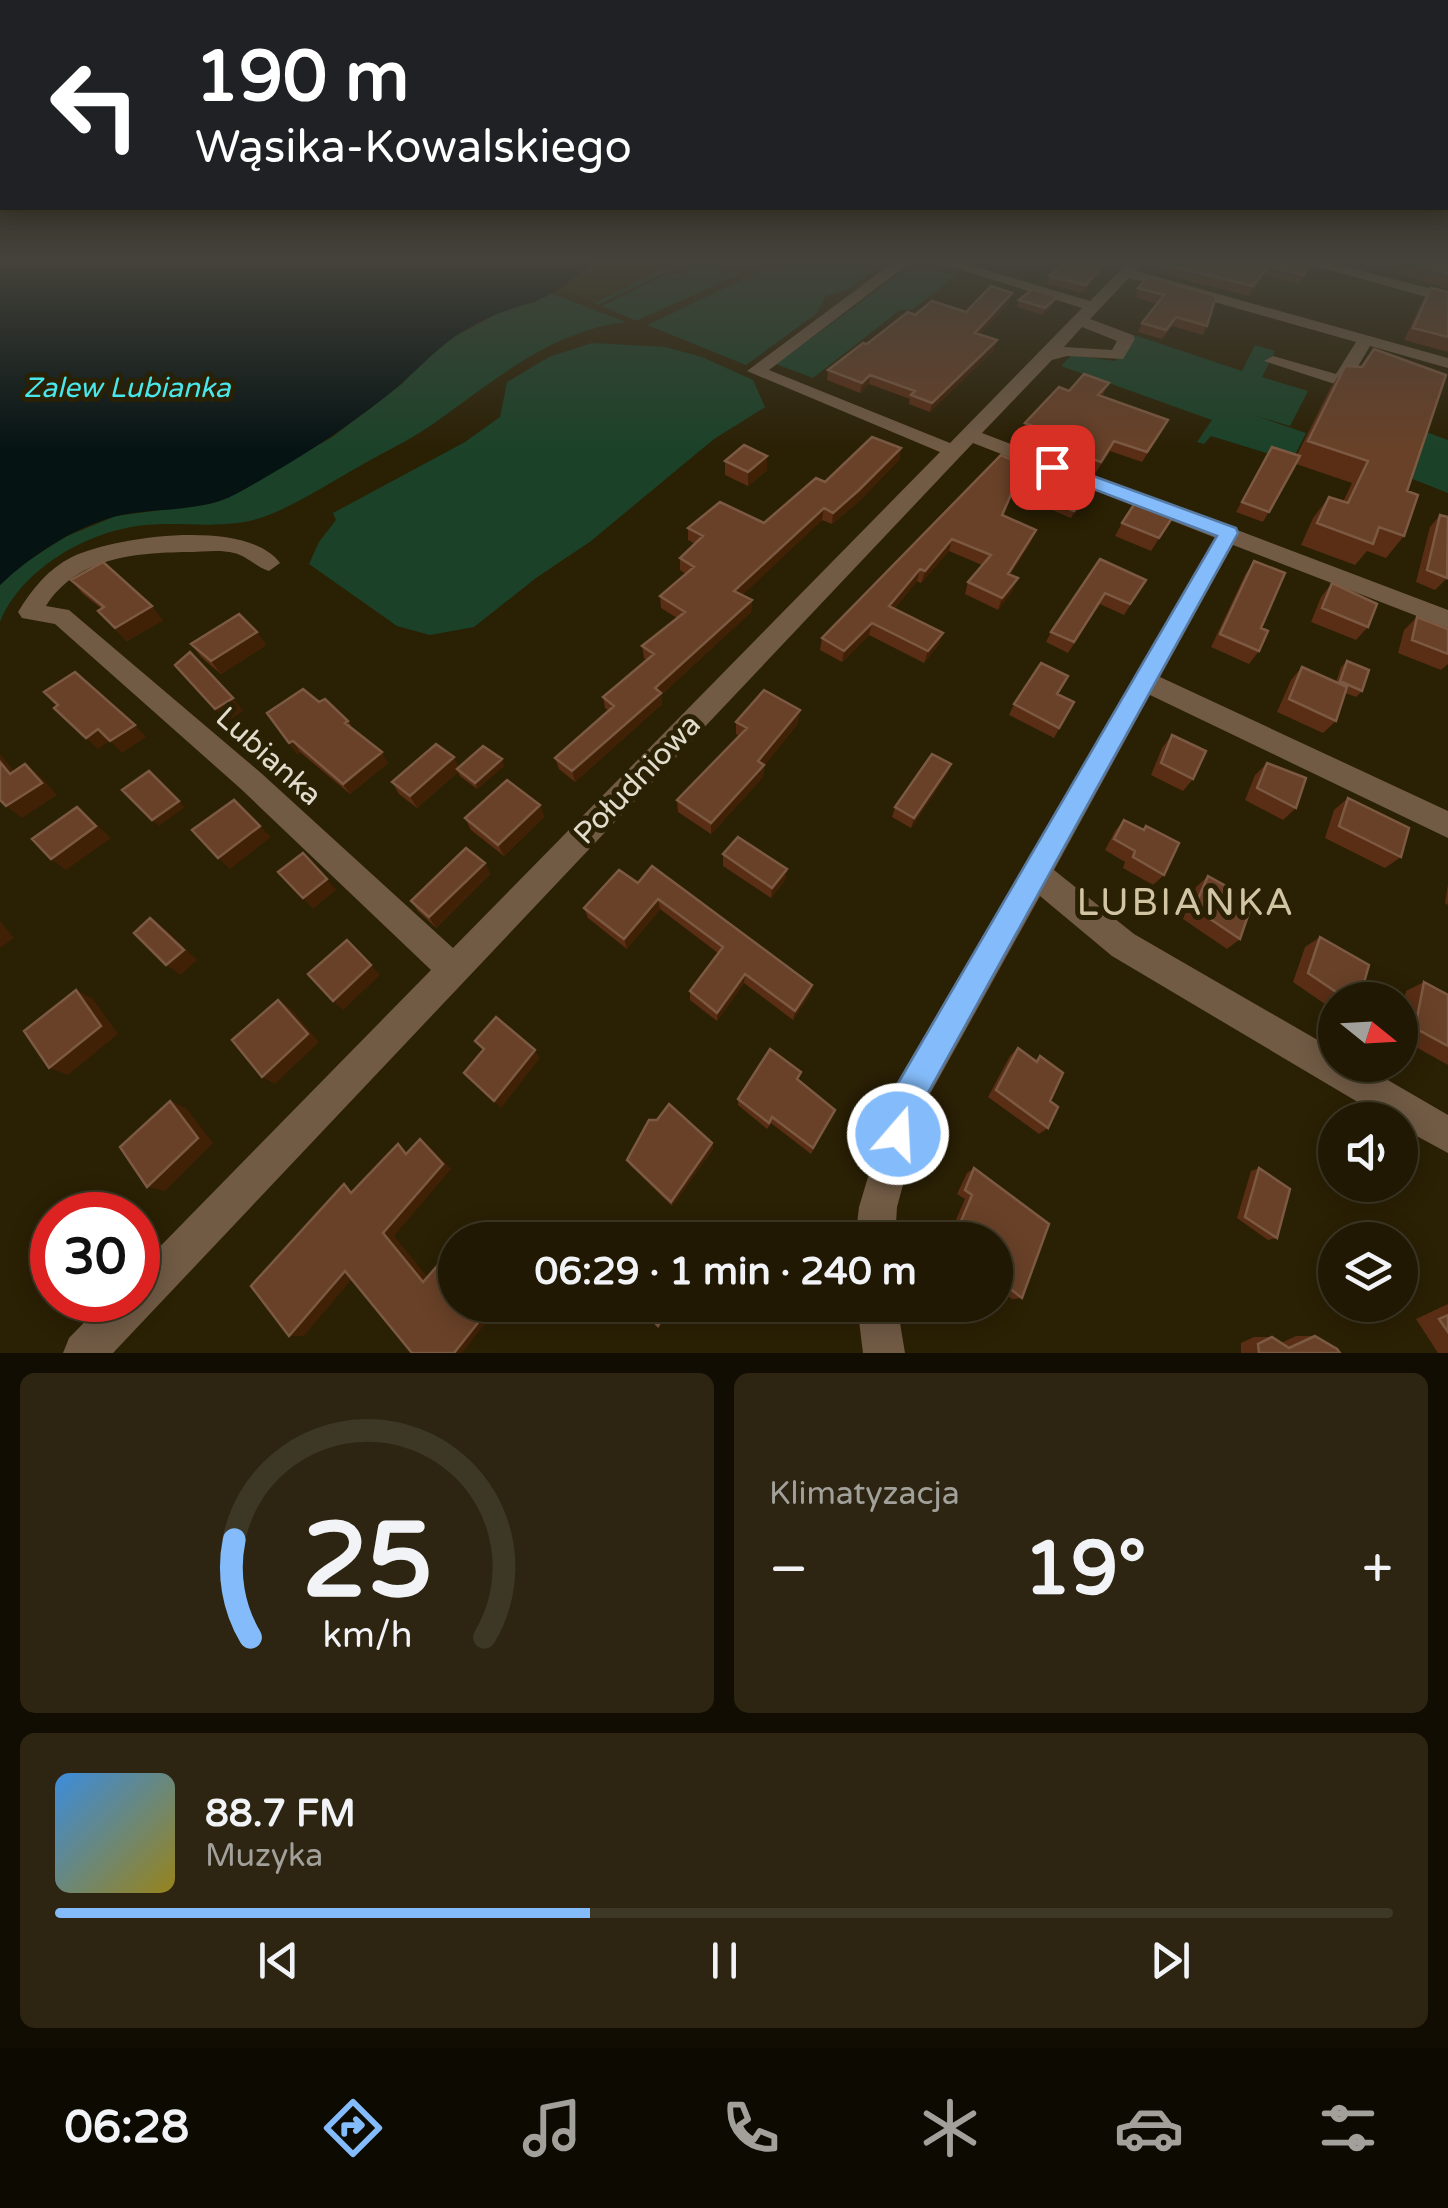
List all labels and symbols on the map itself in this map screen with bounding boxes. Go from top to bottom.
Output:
water label: Zalew Lubianka [23,371,232,405]
pin [1010,425,1095,510]
street label: Lubianka [208,699,329,814]
street label: Południowa [566,706,709,852]
district label: LUBIANKA [1076,880,1296,926]
north arrow [1318,982,1418,1082]
position arrow [846,1082,950,1186]
speed limit sign: 30 [30,1192,160,1322]

